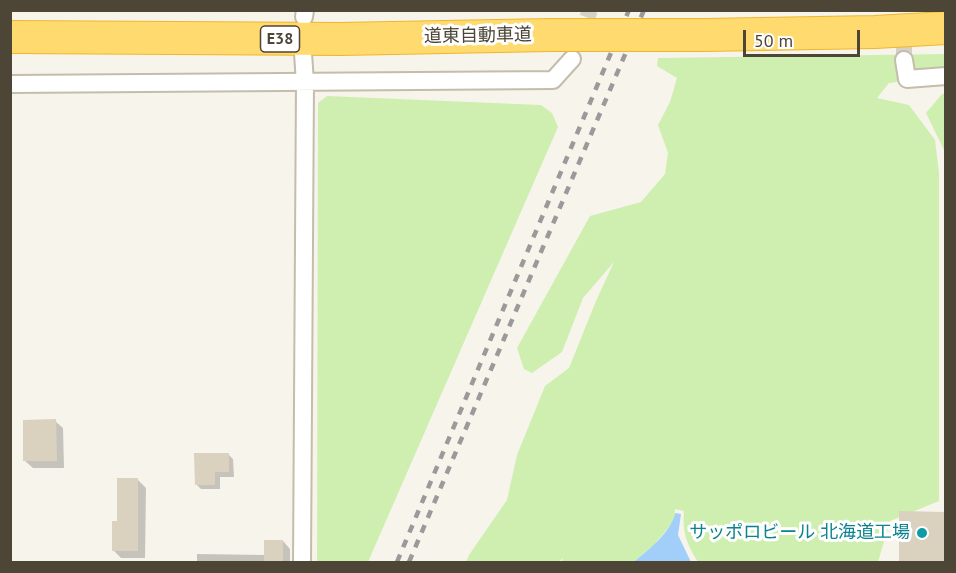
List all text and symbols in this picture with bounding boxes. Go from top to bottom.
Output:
scale bar [746,18,863,56]
street label: 道東自動車道 [424,24,532,48]
road number: E38 [260,26,300,52]
text: 50 m [754,29,793,52]
place label: サッポロビール 北海道工場 [689,522,910,544]
marker: サッポロビール 北海道工場 [915,526,929,540]

